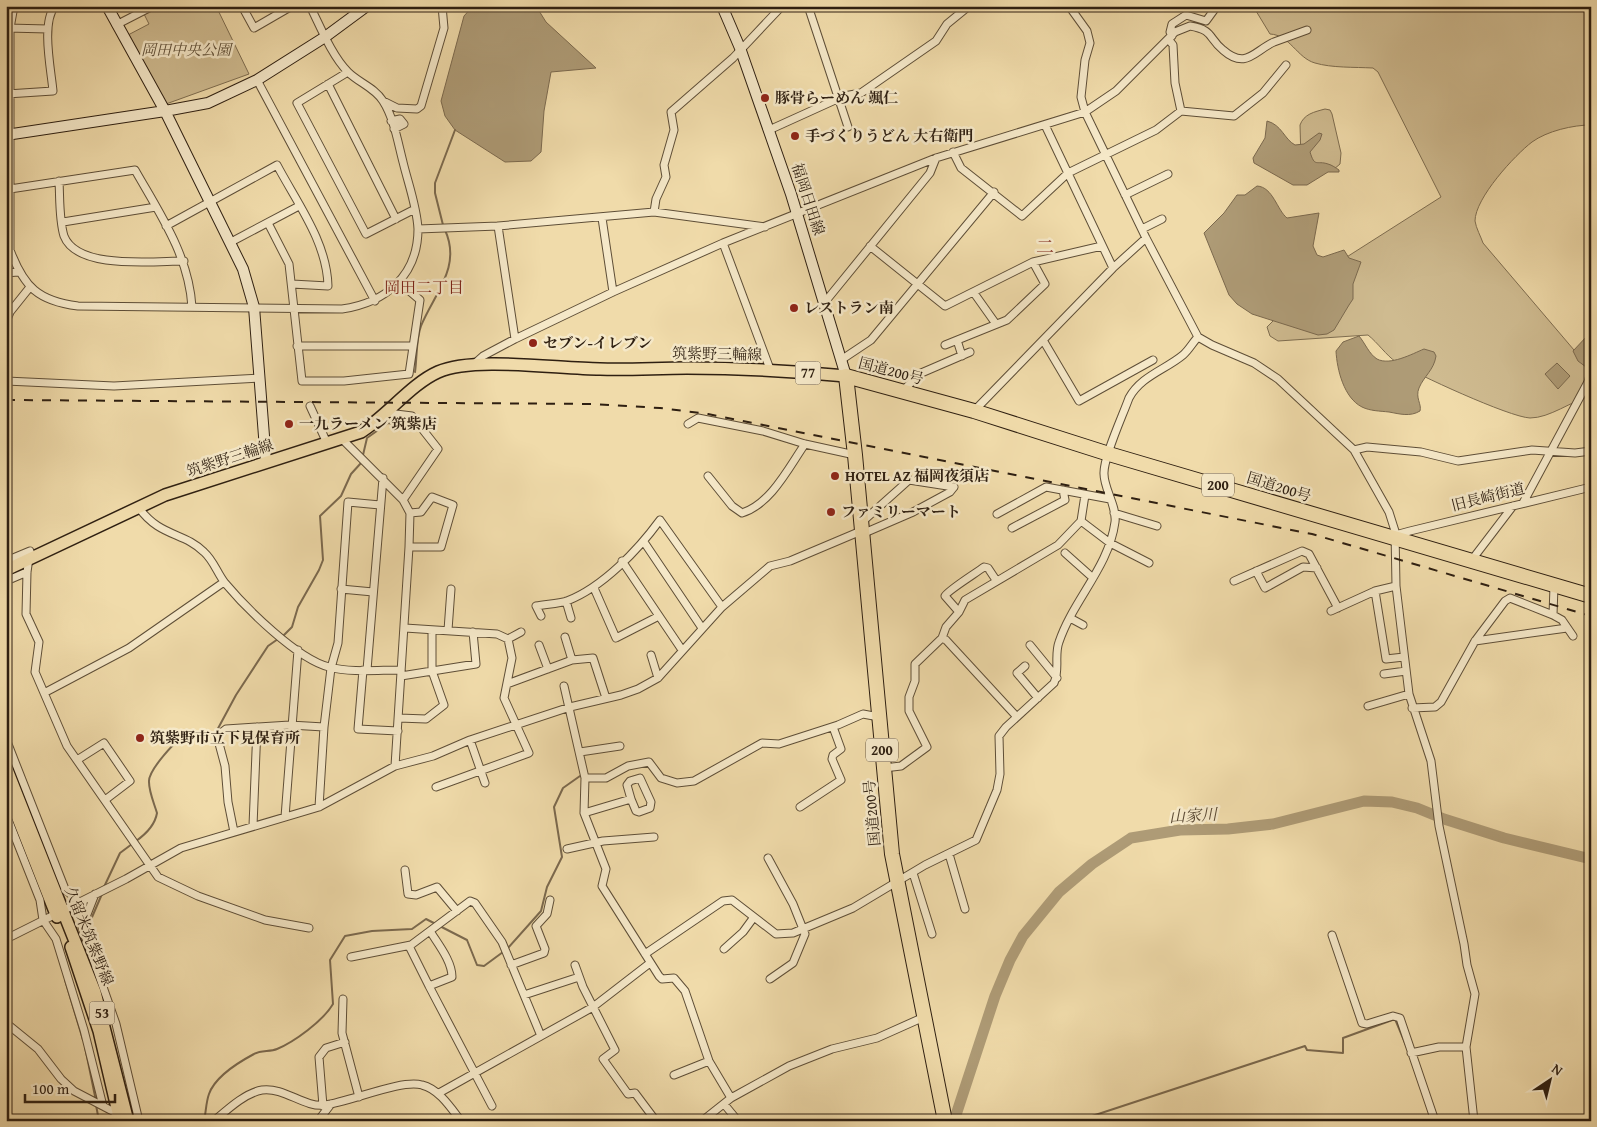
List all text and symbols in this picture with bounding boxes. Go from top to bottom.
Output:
park label: 岡田中央公園 [141,39,234,60]
place label: 豚骨らーめん 颯仁 [775,87,898,108]
marker: 豚骨らーめん 颯仁 [759,92,771,104]
place label: 手づくりうどん 大右衛門 [805,125,973,146]
marker: 手づくりうどん 大右衛門 [789,130,801,142]
street label: 福岡日田線 [787,160,830,238]
district label: 二 [1036,233,1054,260]
district label: 岡田二丁目 [384,275,464,299]
place label: レストラン南 [804,297,894,318]
marker: レストラン南 [788,302,800,314]
place label: セブン-イレブン [543,332,652,353]
marker: セブン-イレブン [527,337,539,349]
street label: 筑紫野三輪線 [672,342,762,365]
street label: 国道200号 [856,352,926,389]
road number: 77 [796,362,820,384]
place label: 一九ラーメン 筑紫店 [299,413,437,434]
marker: 一九ラーメン 筑紫店 [283,418,295,430]
street label: 筑紫野三輪線 [184,434,276,481]
place label: HOTEL AZ 福岡夜須店 [845,465,989,486]
street label: 国道200号 [1244,467,1314,506]
marker: HOTEL AZ 福岡夜須店 [829,470,841,482]
road number: 200 [1202,474,1234,496]
street label: 旧長崎街道 [1449,477,1527,516]
place label: ファミリーマート [841,501,961,522]
marker: ファミリーマート [825,506,837,518]
place label: 筑紫野市立下見保育所 [150,727,300,748]
marker: 筑紫野市立下見保育所 [134,732,146,744]
road number: 200 [866,738,898,762]
street label: 国道200号 [858,779,885,847]
water label: 山家川 [1168,802,1220,828]
street label: 久留米筑紫野線 [60,883,119,988]
road number: 53 [90,1001,114,1024]
north arrow [1524,1054,1574,1104]
text: N [1548,1058,1568,1081]
scale bar [25,1072,115,1104]
text: 100 m [32,1078,70,1099]

